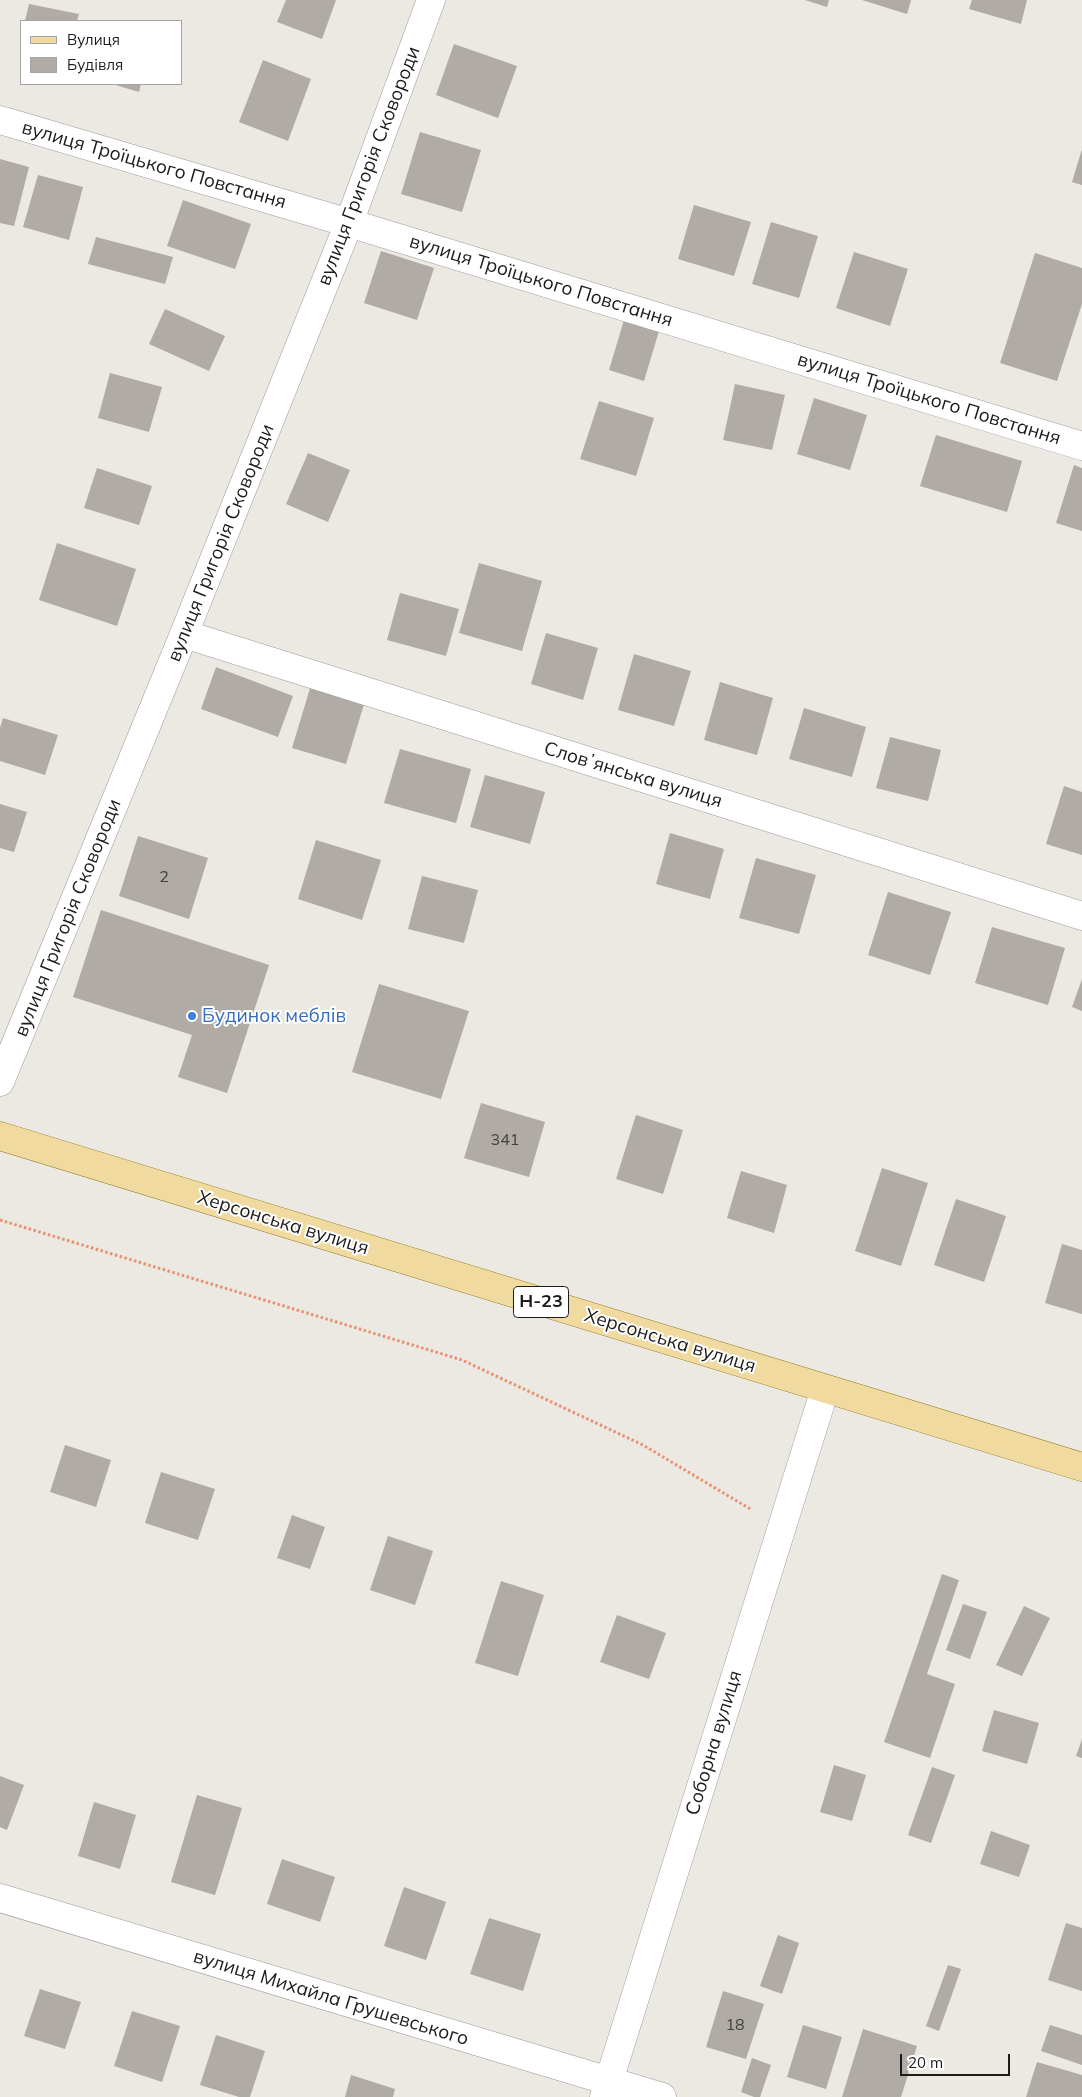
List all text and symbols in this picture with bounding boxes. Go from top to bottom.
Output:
legend [20,20,182,85]
text: Вулиця [67,30,120,49]
street label: вулиця Григорія Сковороди [313,43,425,289]
text: Будівля [67,55,123,74]
street label: вулиця Троїцького Повстання [19,116,289,214]
street label: вулиця Троїцького Повстання [407,230,675,332]
street label: вулиця Троїцького Повстання [795,348,1063,450]
street label: вулиця Григорія Сковороди [163,421,279,665]
street label: Словʼянська вулиця [541,737,725,813]
street label: вулиця Григорія Сковороди [10,796,126,1040]
house number: 2 [159,867,169,887]
place label: Будинок меблів [202,1005,346,1027]
marker: Будинок меблів [186,1010,198,1022]
house number: 341 [491,1130,519,1150]
street label: Херсонська вулиця [195,1186,371,1260]
road number: Н-23 [514,1286,568,1318]
street label: Херсонська вулиця [582,1304,758,1378]
street label: Соборна вулиця [681,1668,747,1818]
street label: вулиця Михайла Грушевського [191,1945,471,2051]
house number: 18 [725,2015,745,2035]
scale bar [902,2044,1012,2076]
text: 20 m [908,2053,943,2072]

